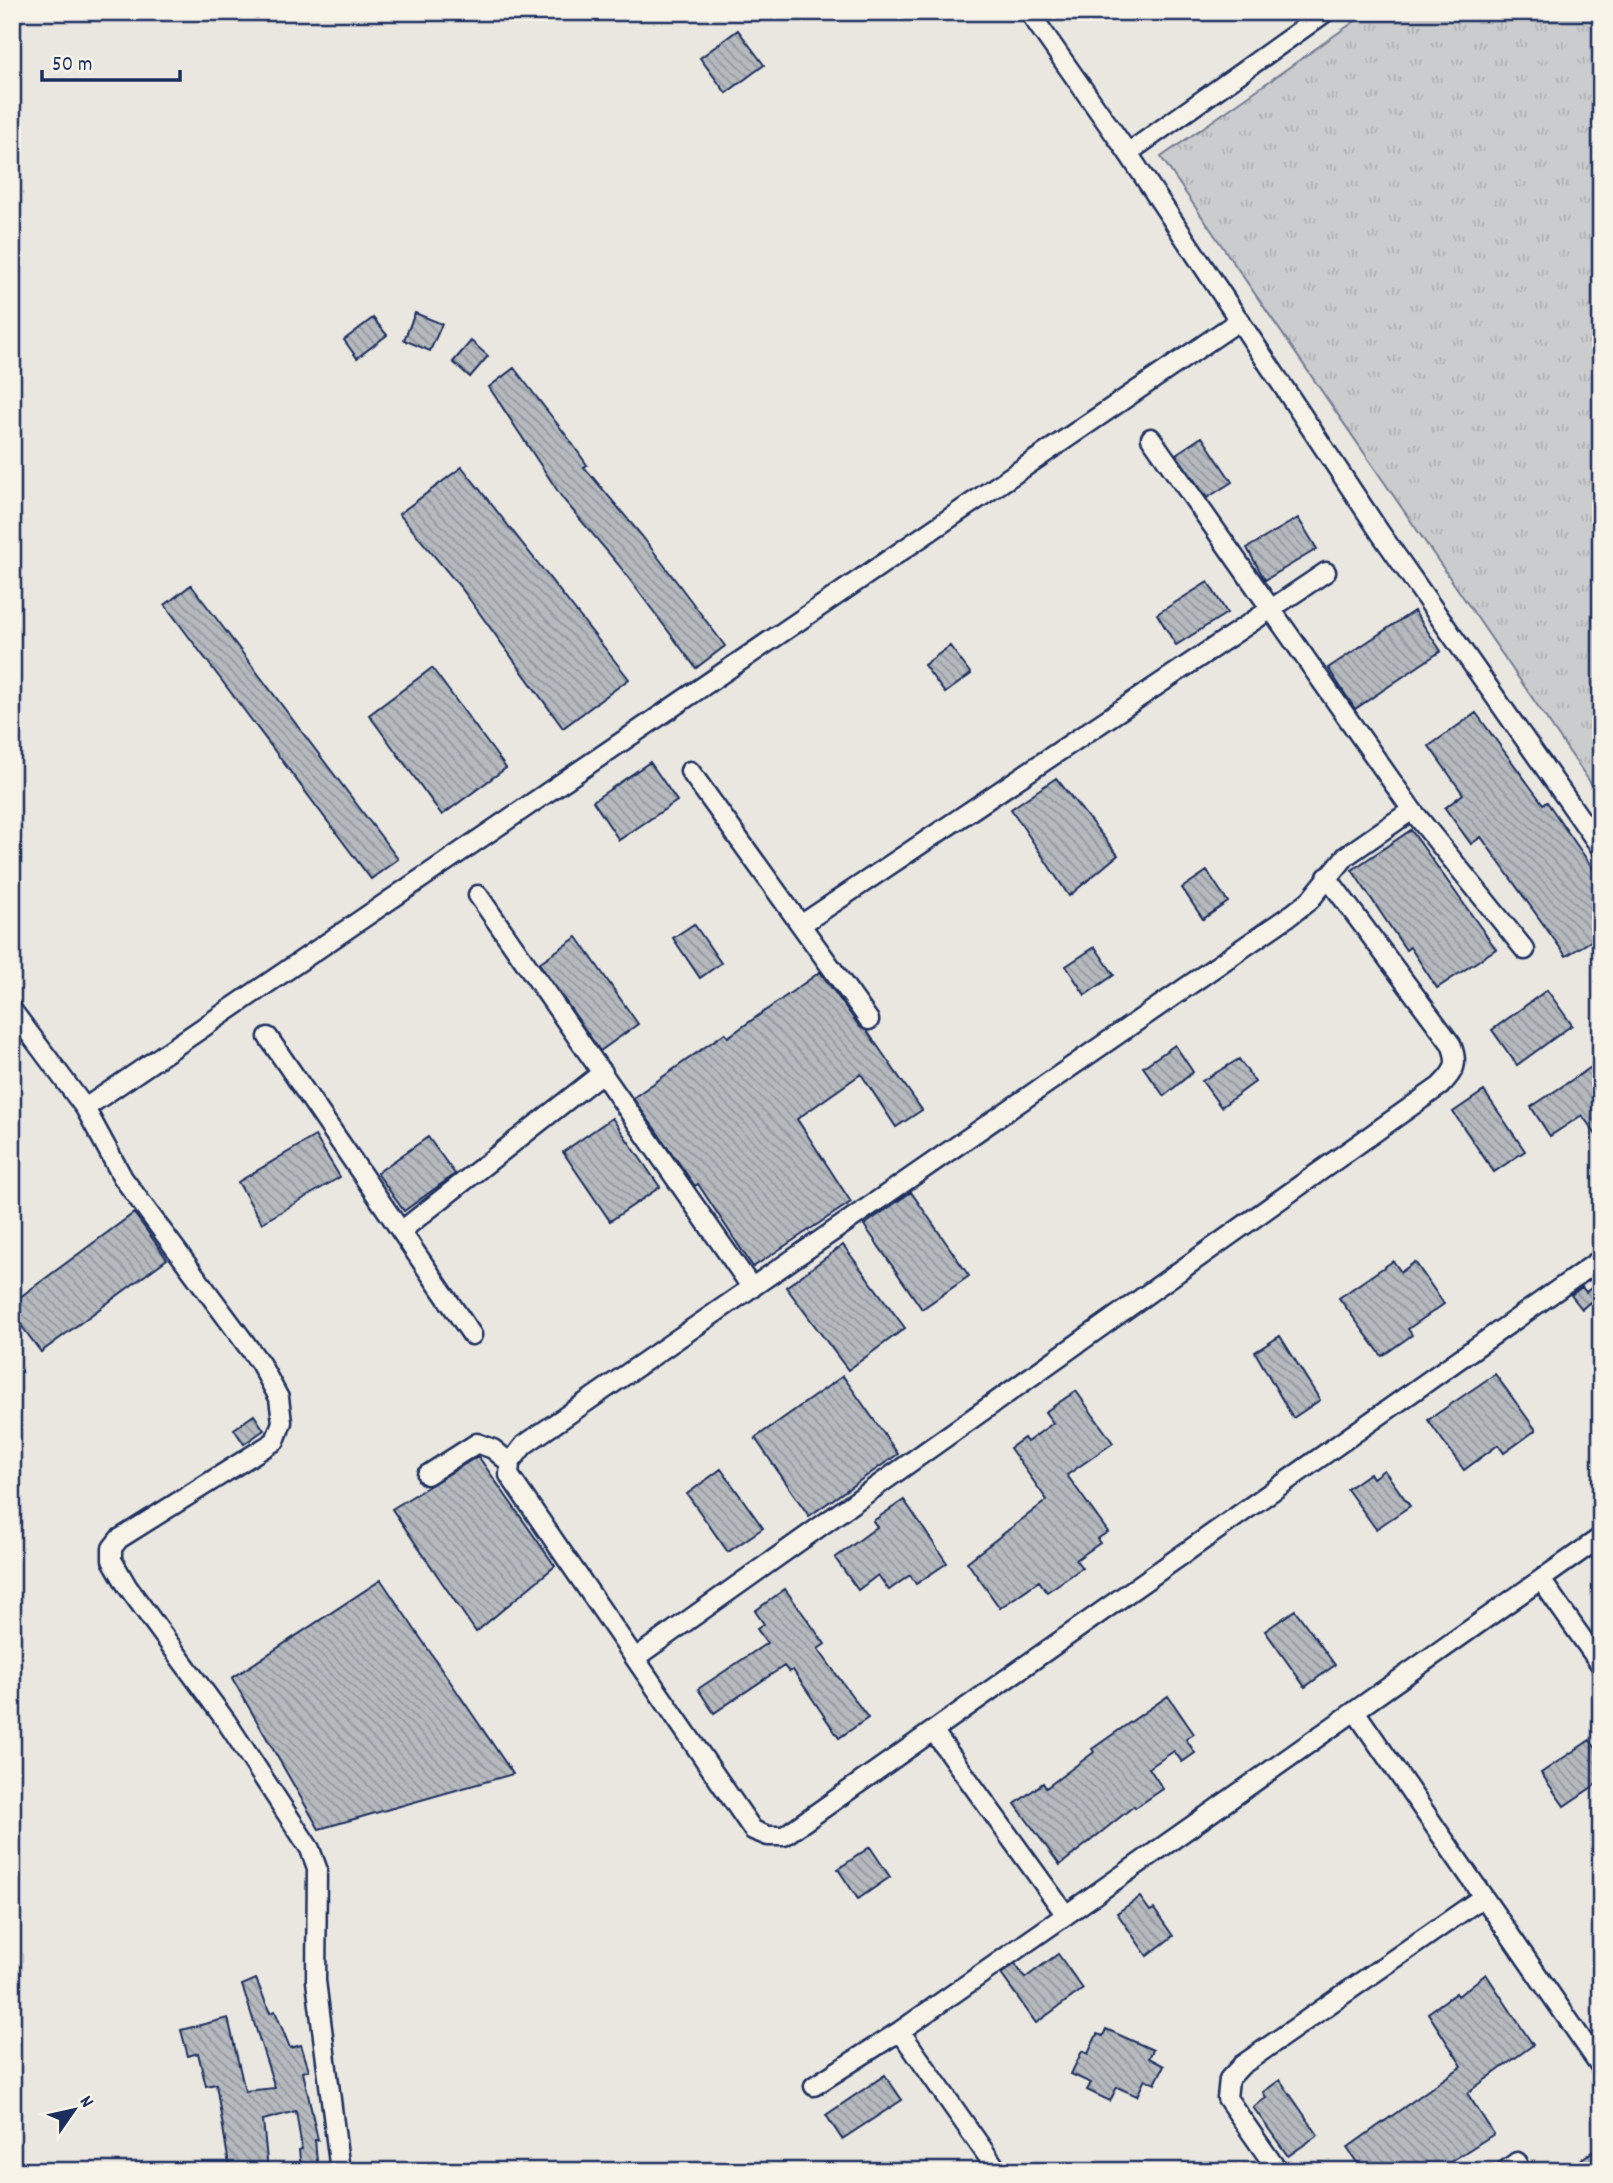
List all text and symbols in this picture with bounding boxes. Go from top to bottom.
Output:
scale bar [42,38,180,82]
text: 50 m [52,51,92,81]
north arrow [38,2074,108,2144]
text: N [71,2091,99,2114]

